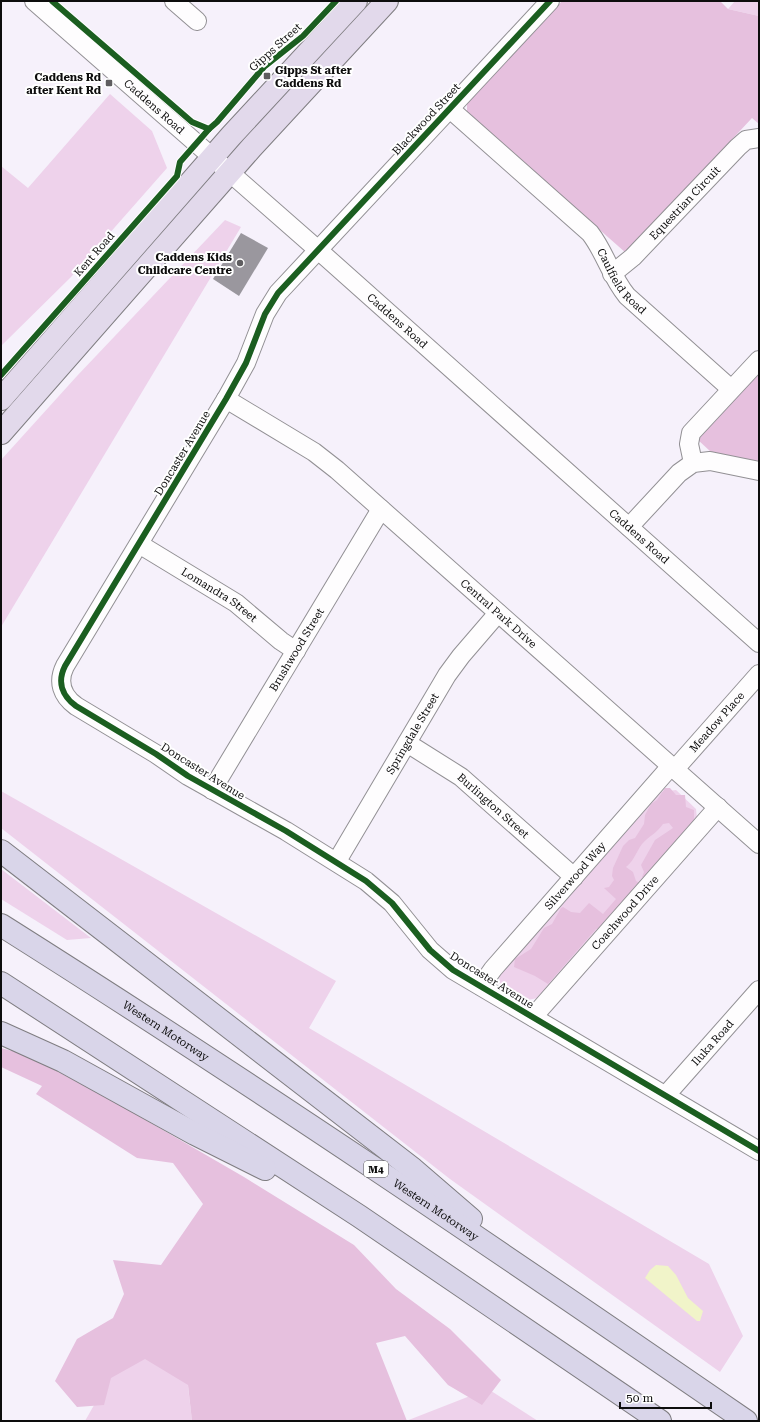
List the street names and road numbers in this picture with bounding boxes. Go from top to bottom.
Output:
street label: Gipps Street [246,20,304,74]
street label: Caddens Road [121,77,187,137]
street label: Blackwood Street [390,81,463,158]
street label: Equestrian Circuit [647,164,723,243]
street label: Kent Road [71,229,117,279]
street label: Caulfield Road [594,246,649,317]
street label: Caddens Road [364,291,430,351]
street label: Doncaster Avenue [152,409,213,498]
street label: Caddens Road [606,506,672,567]
street label: Lomandra Street [179,565,260,625]
street label: Central Park Drive [458,576,539,651]
street label: Brushwood Street [267,606,327,694]
street label: Meadow Place [687,689,747,755]
street label: Springdale Street [384,691,442,777]
street label: Doncaster Avenue [158,740,247,803]
street label: Burlington Street [454,771,532,841]
street label: Silverwood Way [542,839,609,913]
street label: Coachwood Drive [589,873,661,953]
street label: Doncaster Avenue [447,949,536,1012]
street label: Western Motorway [120,998,212,1064]
street label: Iluka Road [689,1017,736,1069]
road number: M4 [364,1161,388,1177]
street label: Western Motorway [391,1177,481,1244]

